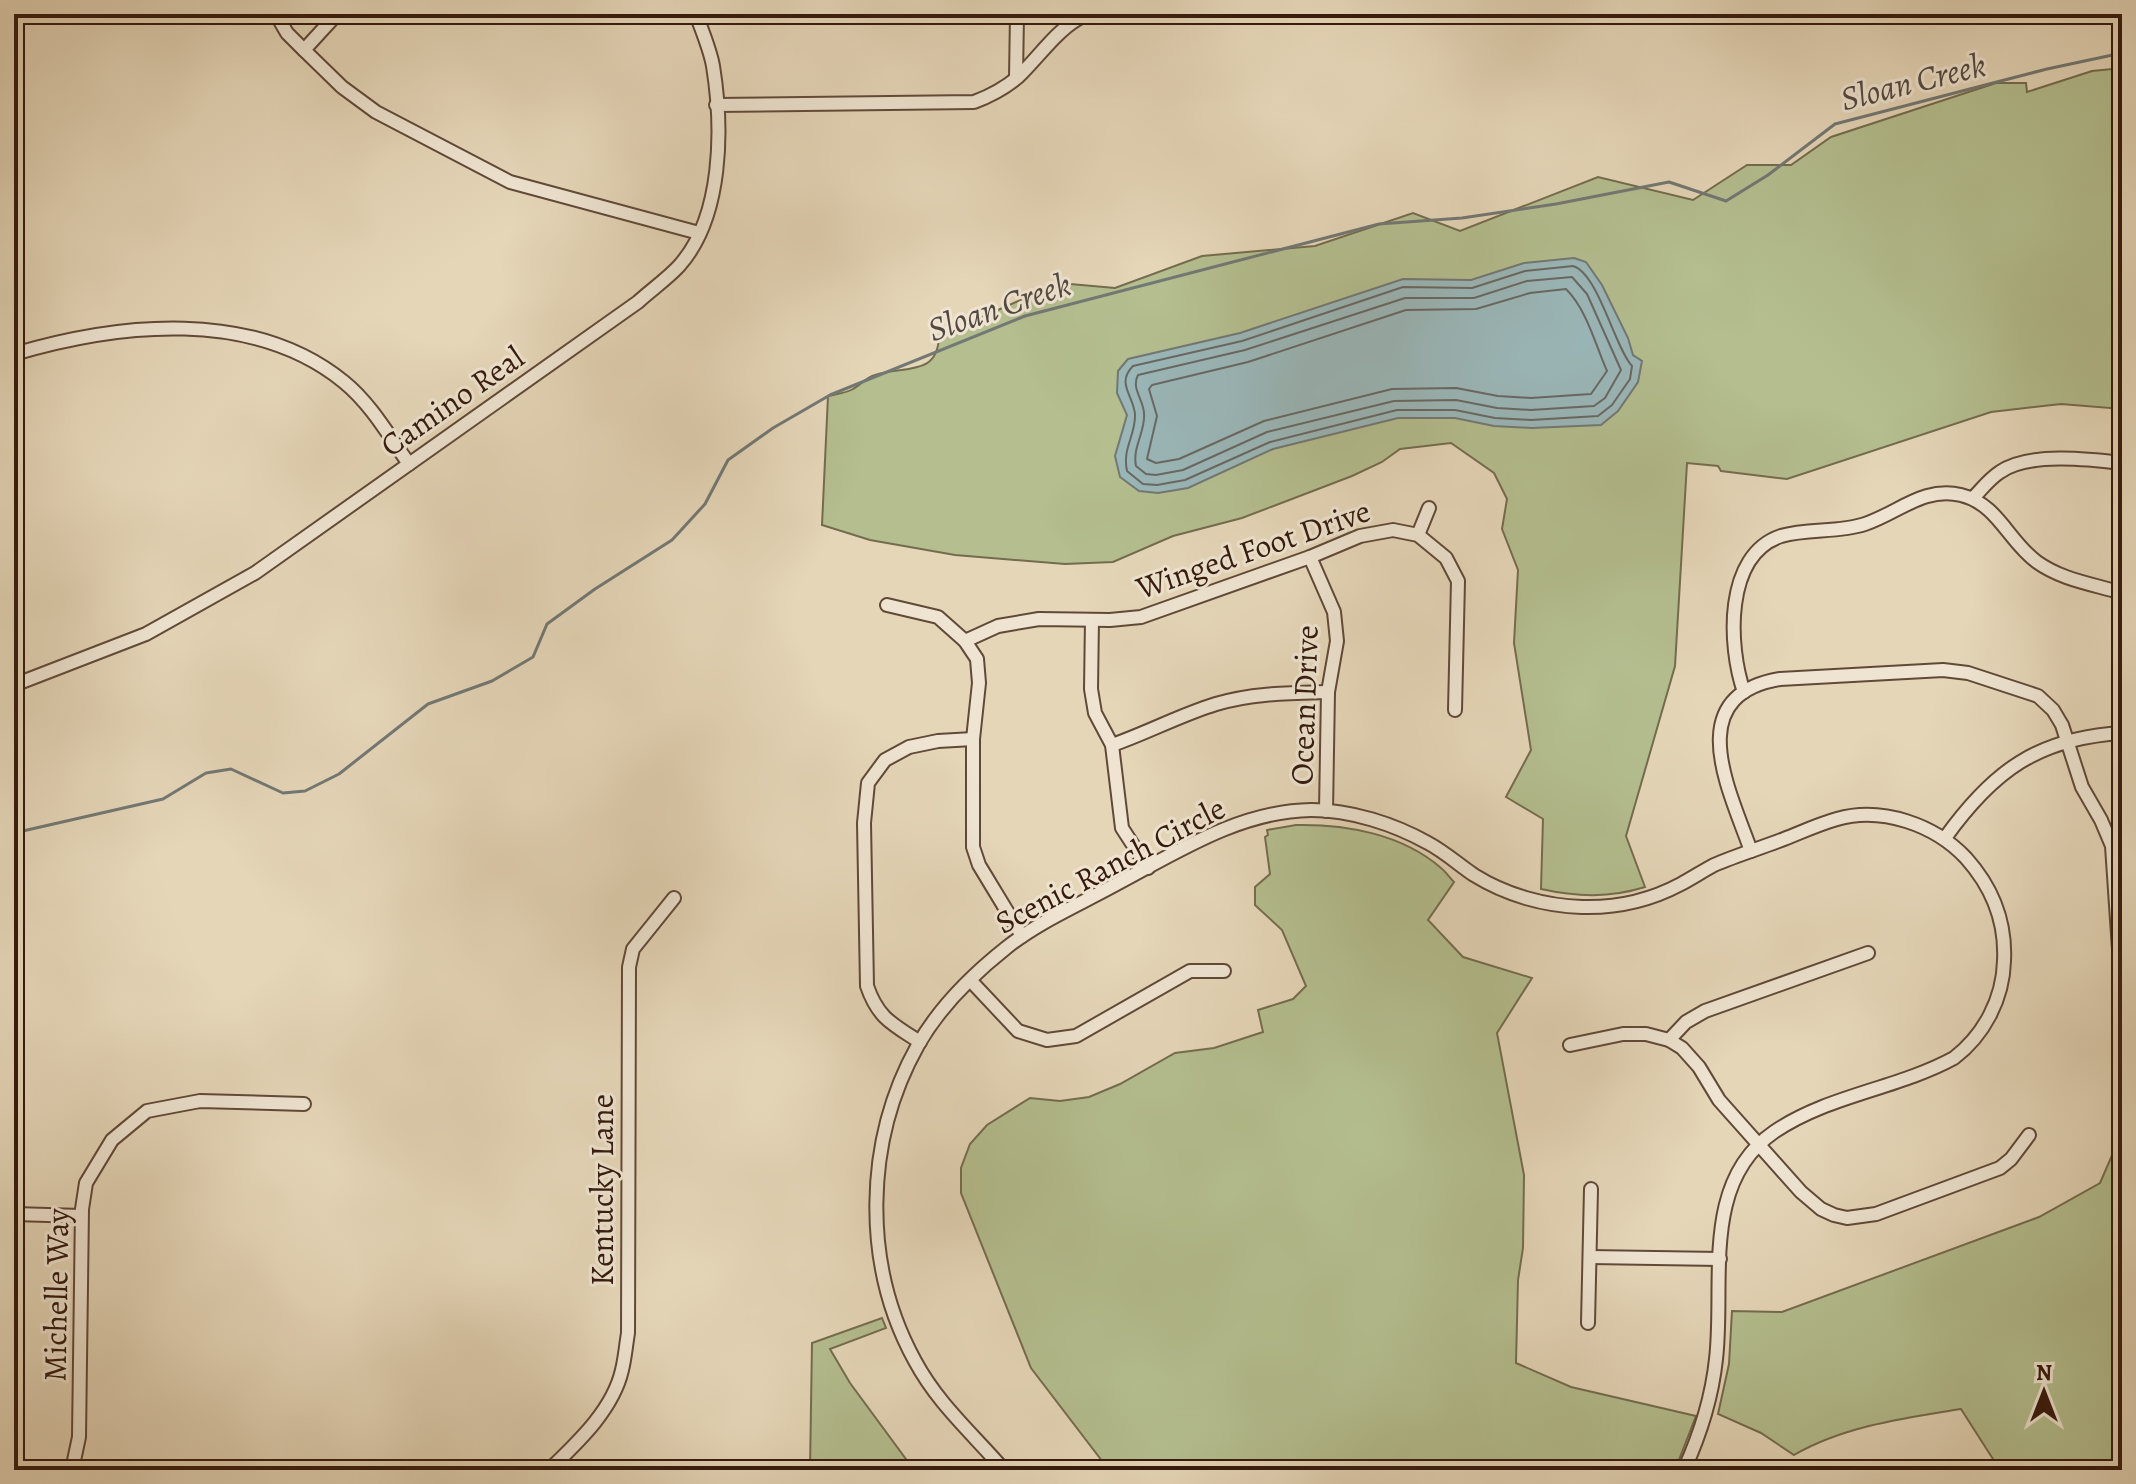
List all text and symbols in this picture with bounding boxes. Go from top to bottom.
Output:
water label: Sloan Creek [1836,41,1991,122]
water label: Sloan Creek [921,260,1077,353]
street label: Camino Real [371,335,533,467]
street label: Winged Foot Drive [1129,488,1376,610]
street label: Ocean Drive [1279,624,1329,786]
street label: Scenic Ranch Circle [987,786,1233,944]
street label: Kentucky Lane [580,1094,624,1286]
street label: Michelle Way [32,1207,80,1382]
north arrow [2004,1352,2084,1432]
text: N [2036,1358,2052,1388]

